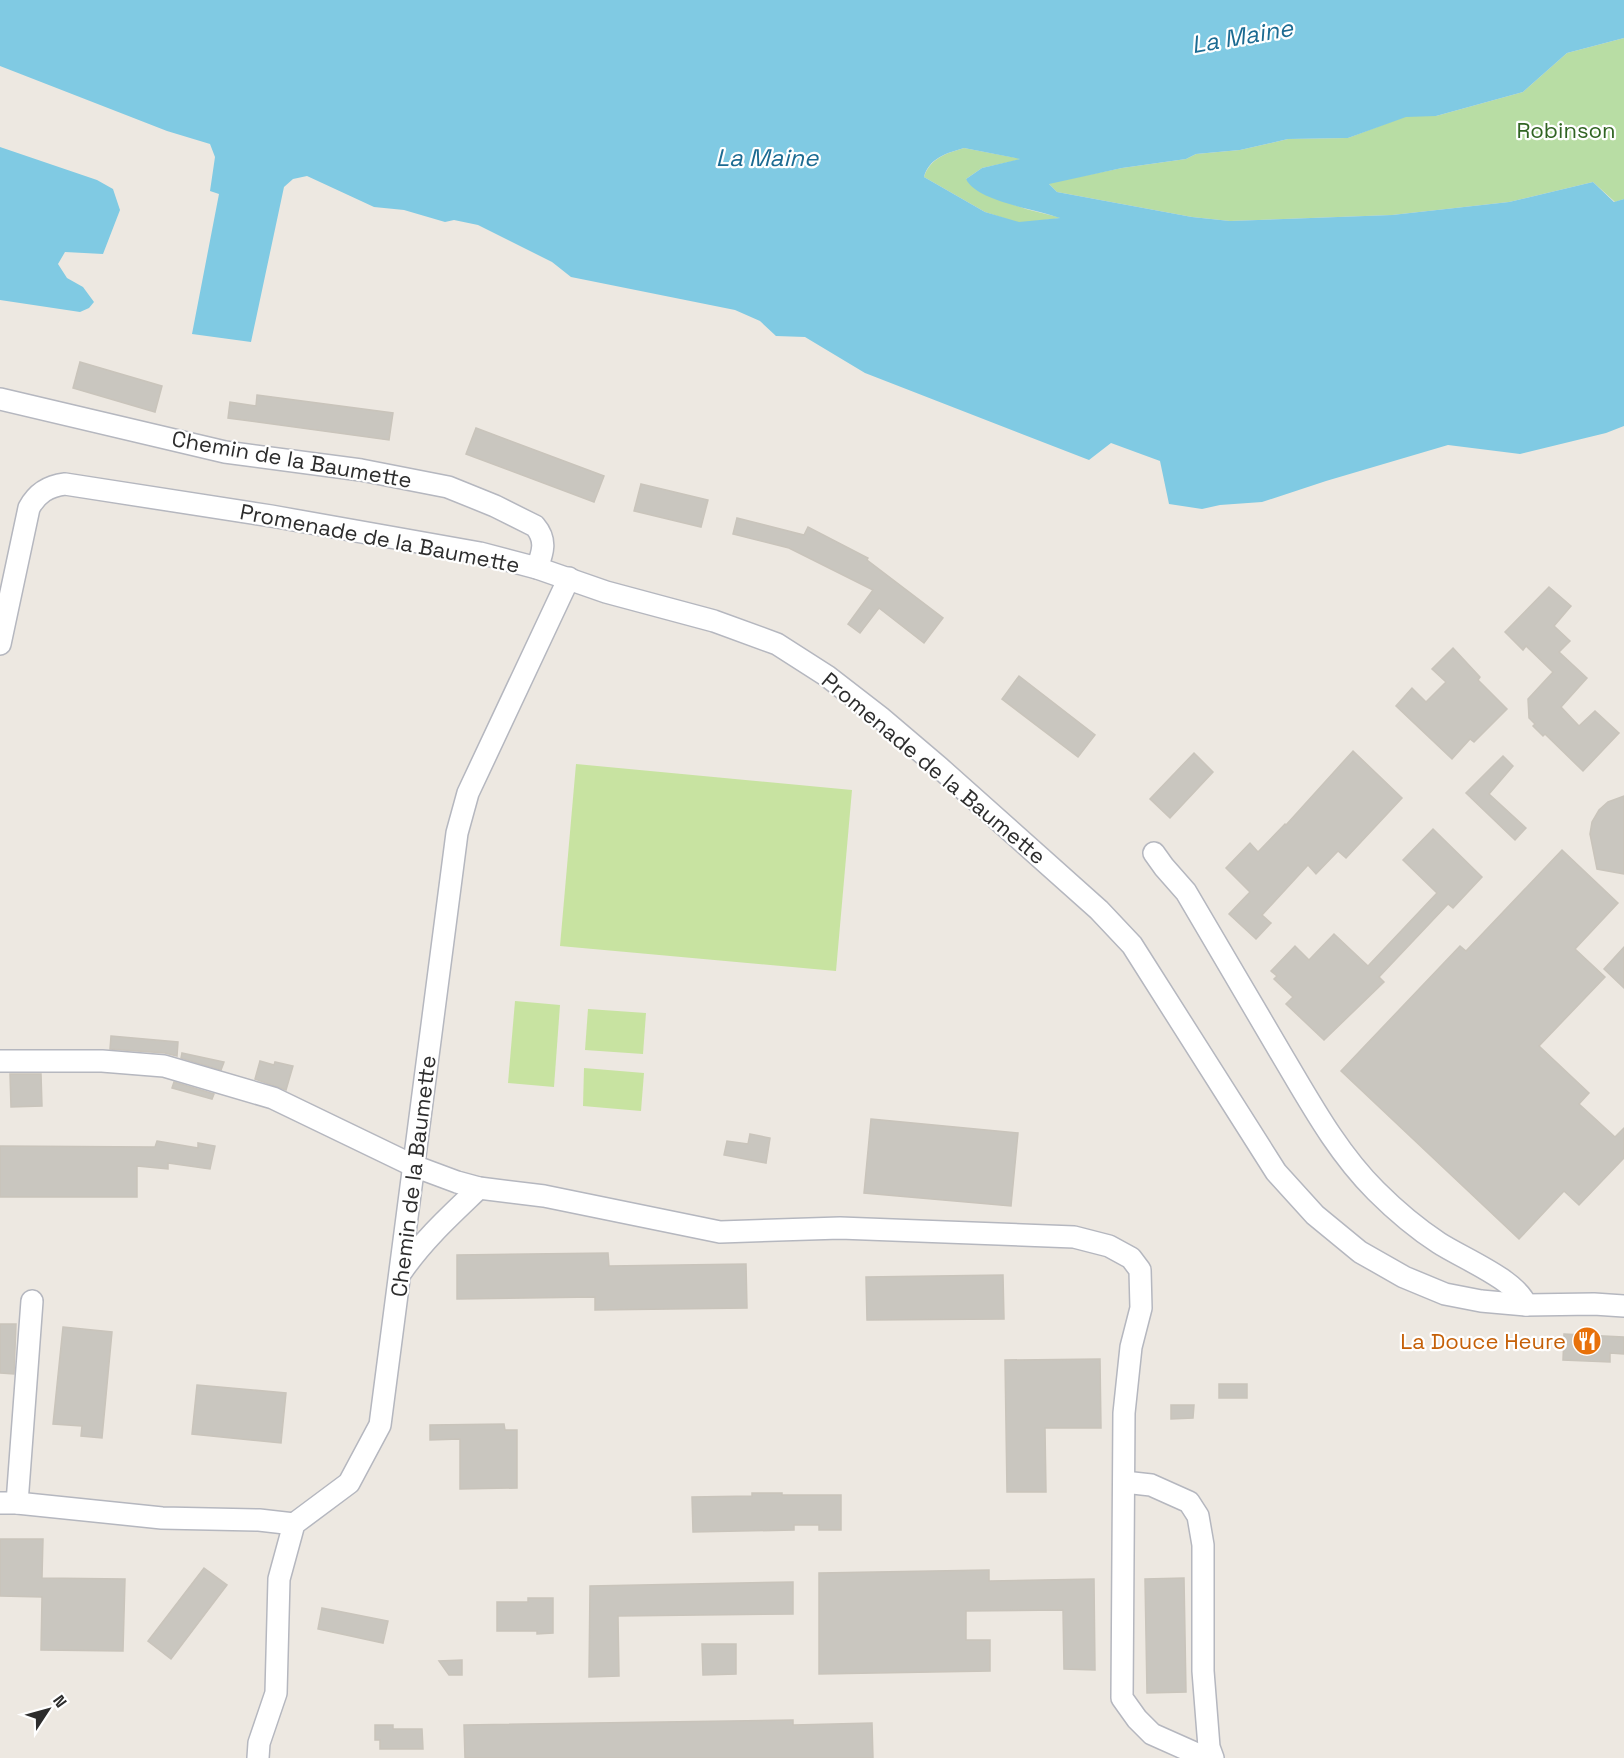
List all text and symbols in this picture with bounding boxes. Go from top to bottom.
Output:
water label: La Maine [1189,12,1296,60]
park label: Robinson [1516,116,1616,144]
water label: La Maine [716,142,819,173]
street label: Chemin de la Baumette [170,424,414,494]
street label: Promenade de la Baumette [238,497,522,579]
street label: Promenade de la Baumette [816,666,1052,870]
street label: Chemin de la Baumette [384,1054,442,1298]
restaurant icon: La Douce Heure [1571,1325,1603,1357]
place label: La Douce Heure [1400,1327,1566,1355]
north arrow [18,1680,78,1740]
text: N [48,1691,71,1712]

